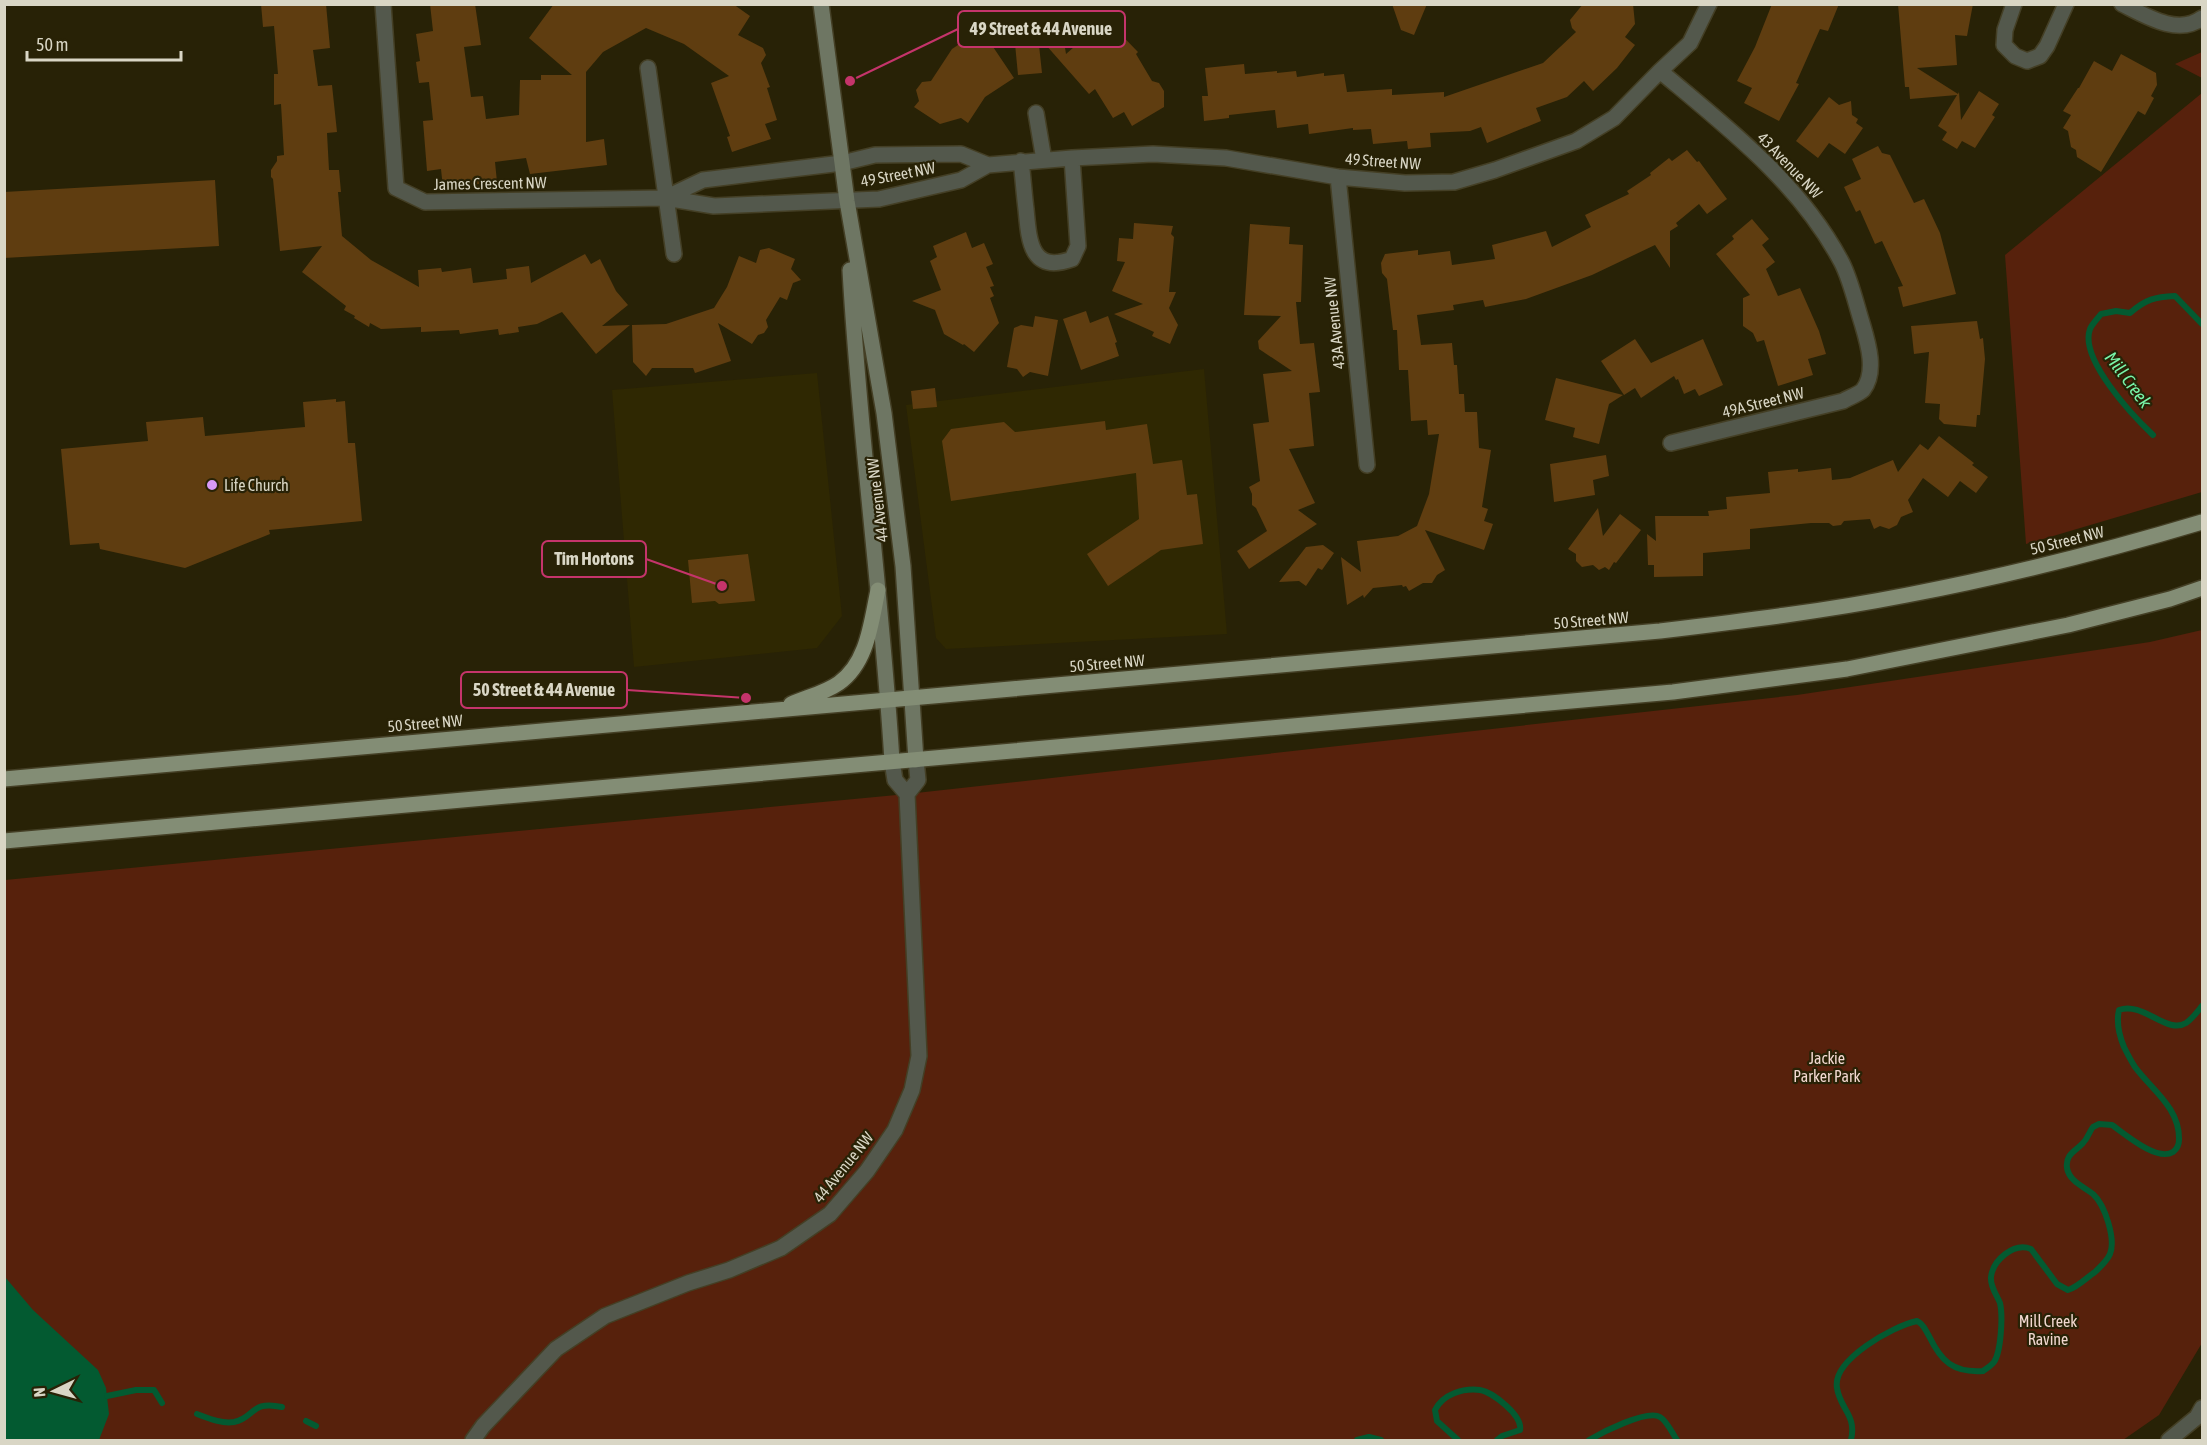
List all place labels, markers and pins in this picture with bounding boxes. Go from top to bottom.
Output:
callout: 49 Street & 44 Avenue [958,11,1125,47]
place label: Life Church [224,476,289,494]
marker: Life Church [205,478,219,492]
callout: Tim Hortons [542,541,646,577]
callout: 50 Street & 44 Avenue [461,672,627,708]

